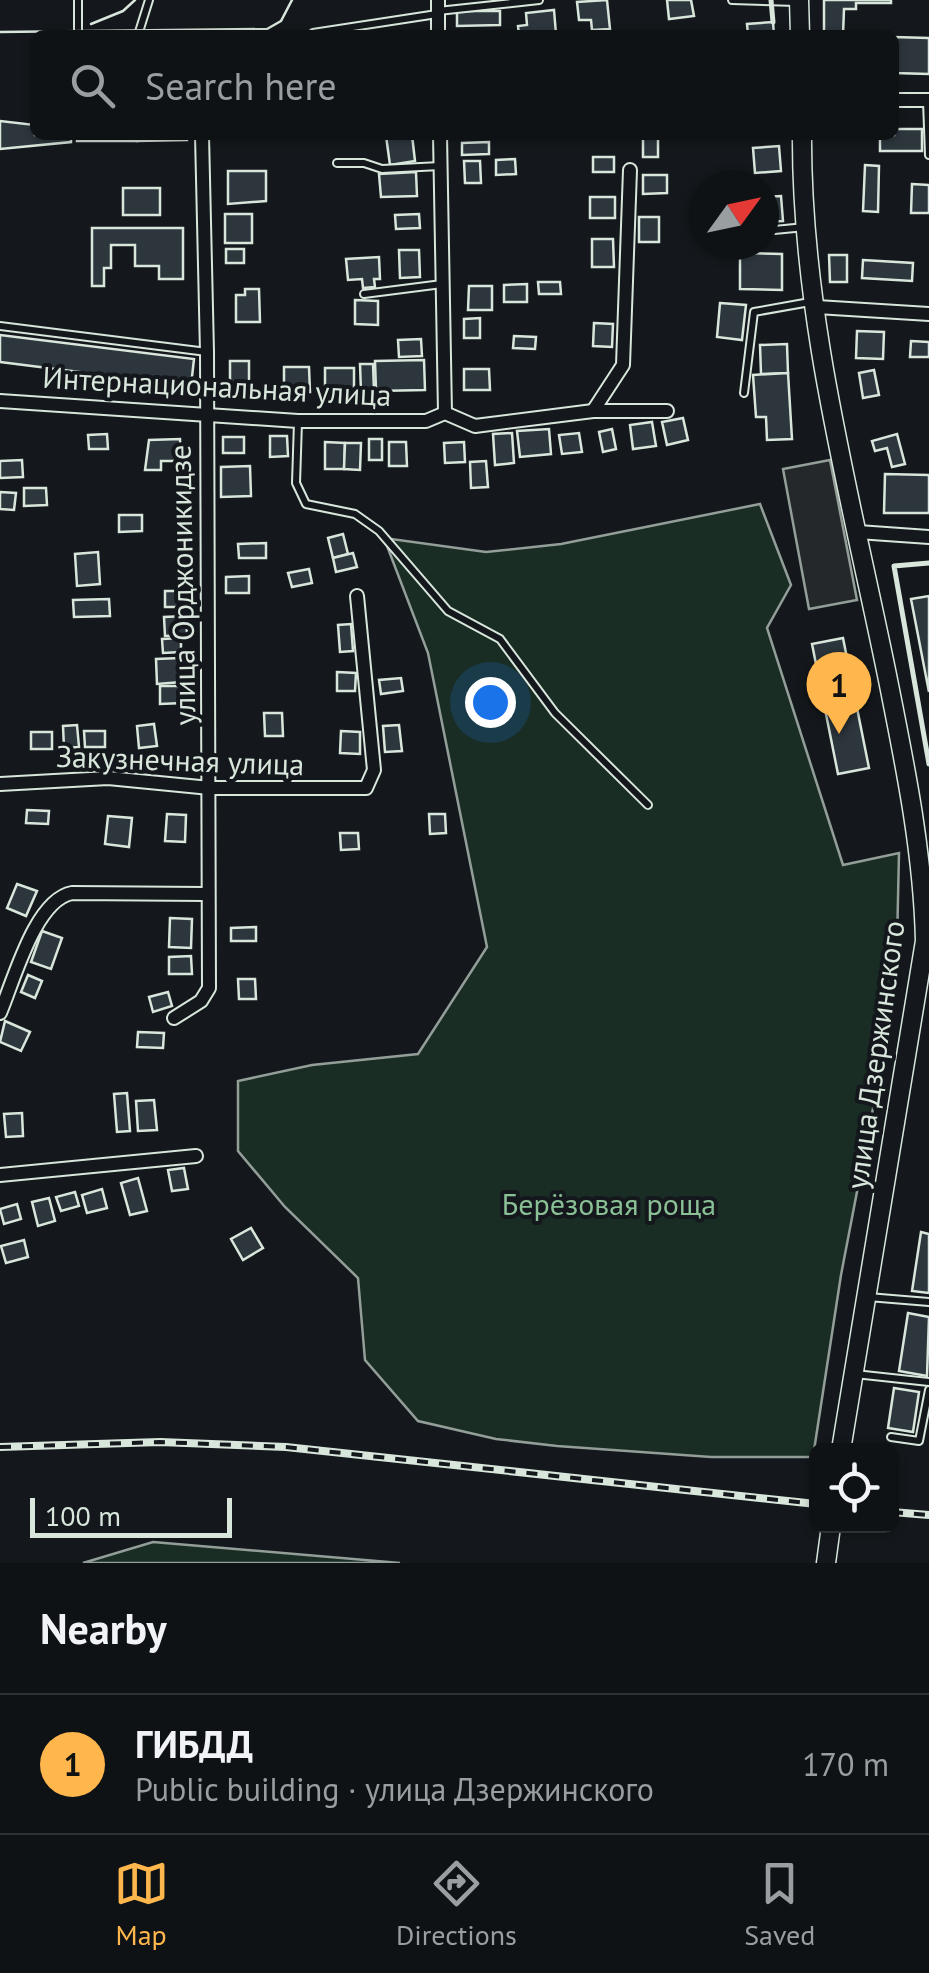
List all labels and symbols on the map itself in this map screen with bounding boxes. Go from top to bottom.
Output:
north arrow [689,170,779,260]
street label: Интернациональная улица [42,357,393,414]
street label: улица Орджоникидзе [160,444,203,726]
pin: 1 [806,652,872,734]
your location [465,677,516,728]
street label: Закузнечная улица [55,736,305,783]
street label: улица Дзержинского [836,918,913,1192]
park label: Берёзовая роща [502,1184,716,1223]
scale bar [30,1493,232,1538]

